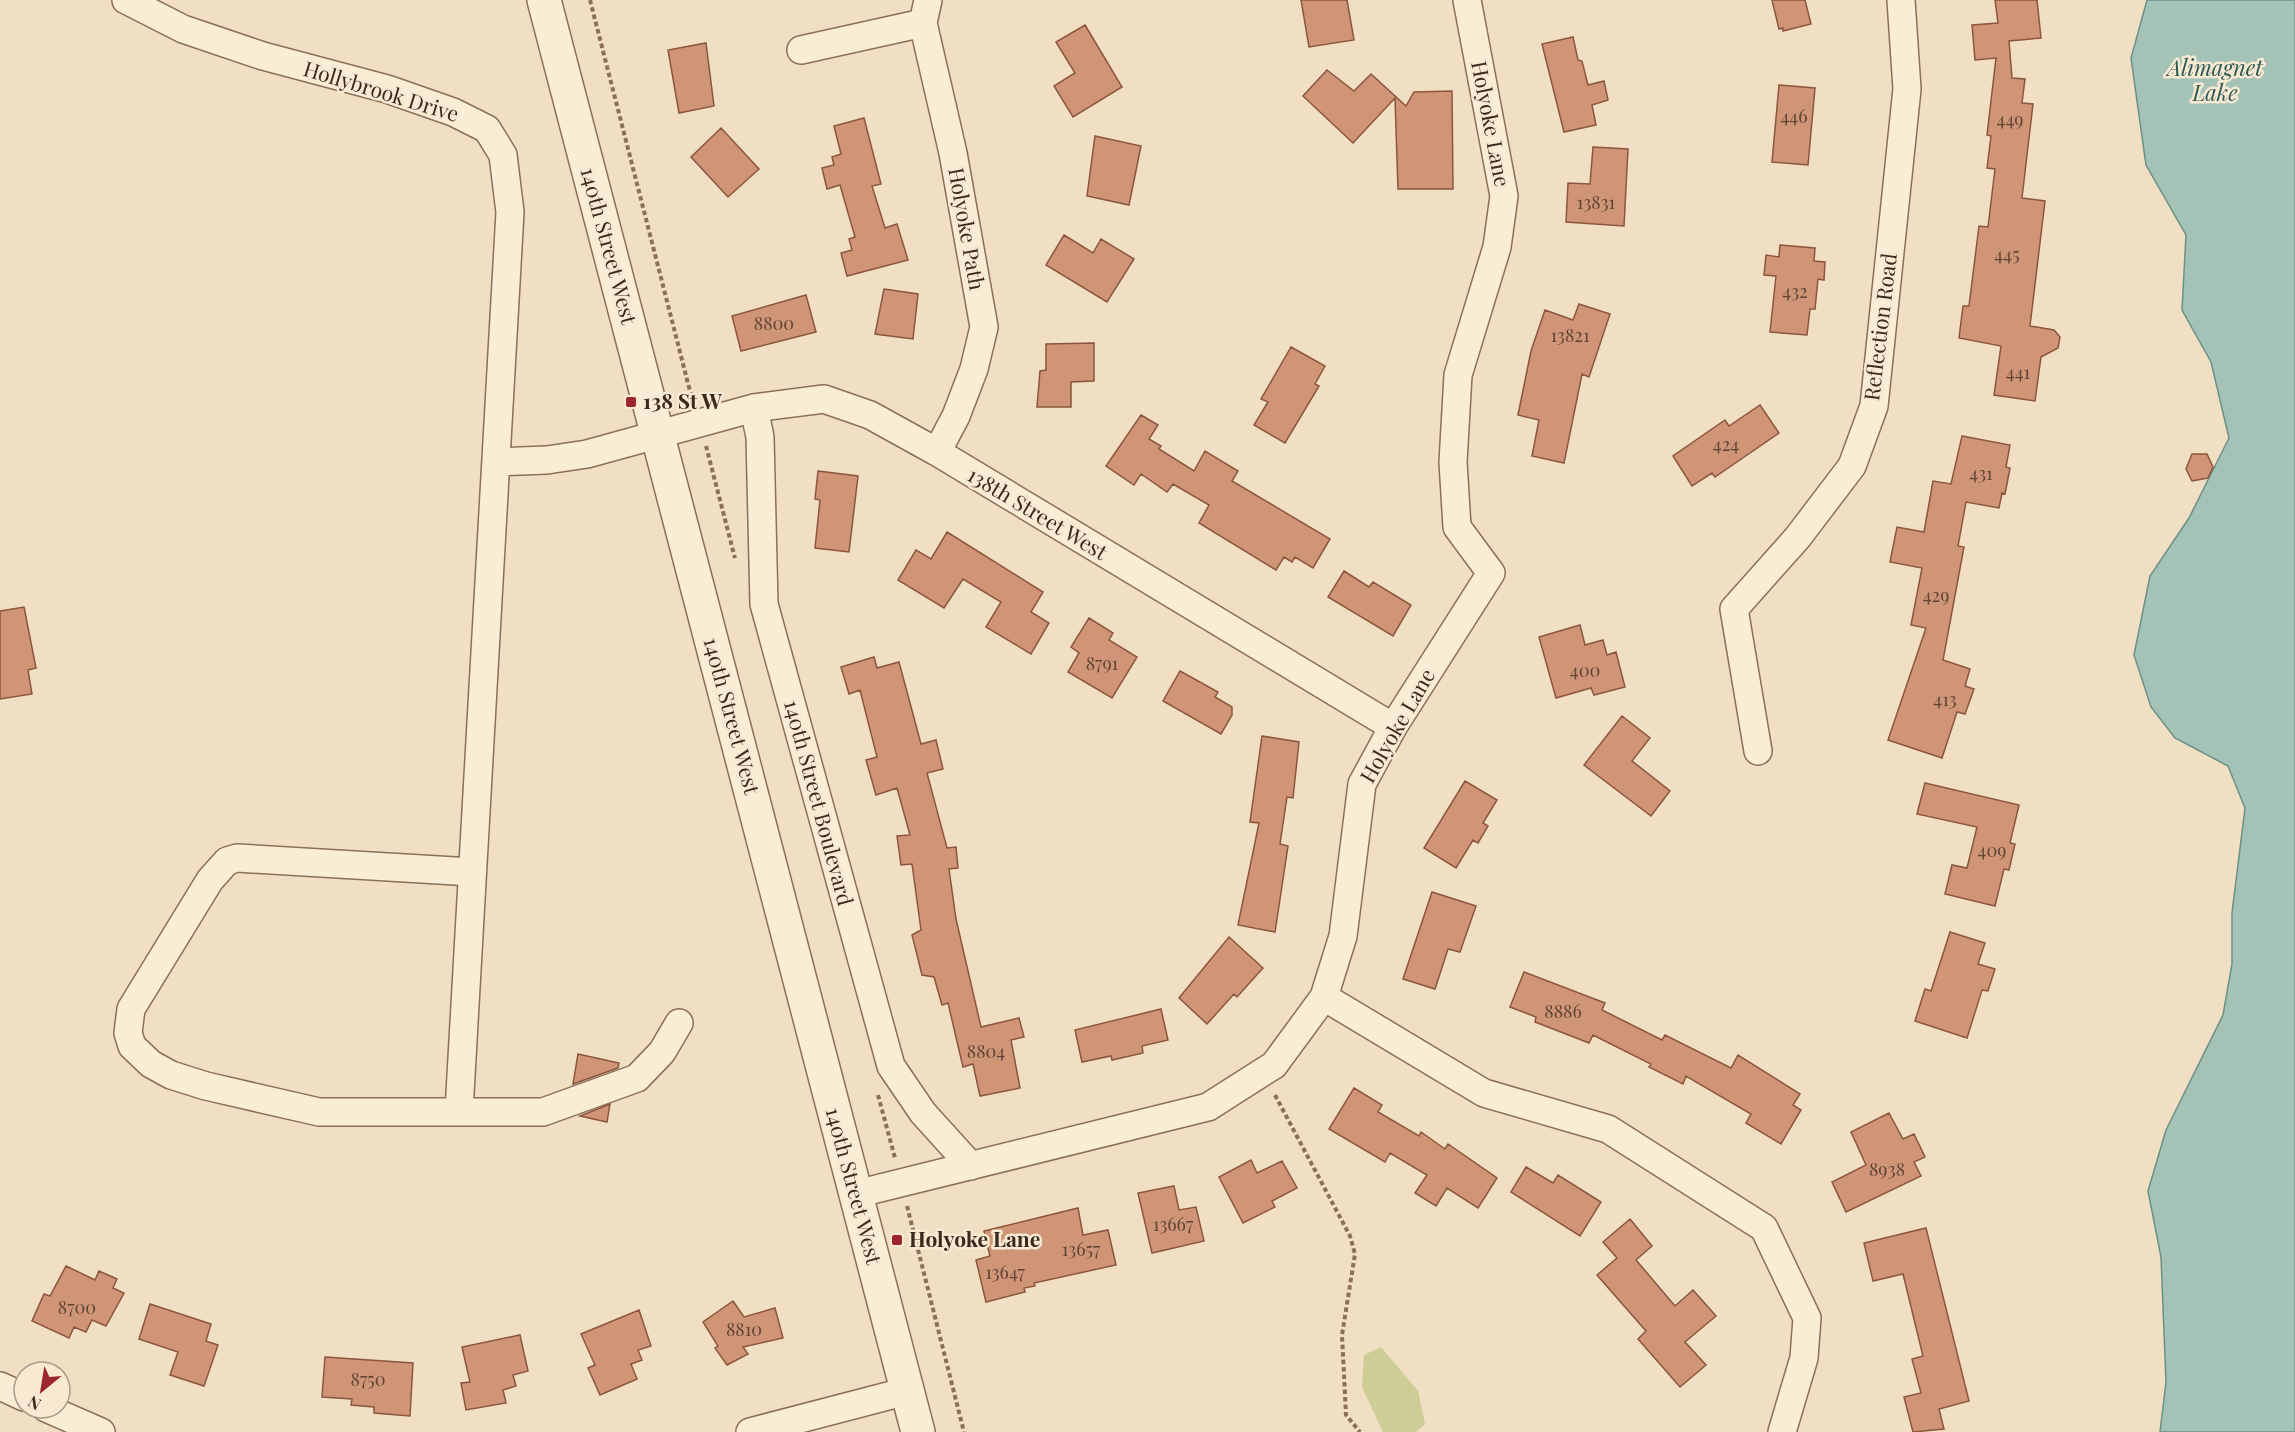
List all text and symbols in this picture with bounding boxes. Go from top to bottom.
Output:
water label: Alimagnet Lake [2165,52,2264,107]
street label: Hollybrook Drive [301,53,463,127]
street label: Holyoke Lane [1466,58,1518,189]
house number: 446 [1780,104,1808,128]
house number: 449 [1997,107,2023,131]
street label: 140th Street West [576,164,644,328]
street label: Holyoke Path [943,165,993,293]
house number: 13831 [1577,190,1616,214]
house number: 445 [1994,242,2020,266]
street label: Reflection Road [1856,251,1902,402]
house number: 432 [1782,279,1808,303]
house number: 8800 [754,311,794,335]
house number: 13821 [1550,323,1590,347]
house number: 441 [2006,360,2031,384]
place label: 138 St W [643,386,722,414]
marker: 138 St W [624,395,638,409]
house number: 424 [1713,432,1739,456]
street label: 138th Street West [963,459,1114,565]
house number: 431 [1969,461,1993,485]
house number: 429 [1923,583,1949,607]
street label: 140th Street West [699,634,767,798]
house number: 8791 [1086,651,1119,675]
house number: 400 [1570,658,1600,682]
street label: Holyoke Lane [1352,663,1440,787]
house number: 413 [1933,687,1957,711]
street label: 140th Street Boulevard [779,697,861,908]
house number: 409 [1978,838,2006,862]
house number: 8886 [1544,999,1582,1023]
house number: 8804 [967,1039,1005,1063]
street label: 140th Street West [821,1104,889,1268]
house number: 8938 [1869,1157,1905,1181]
house number: 13667 [1153,1212,1194,1236]
place label: Holyoke Lane [909,1224,1040,1252]
marker: Holyoke Lane [890,1233,904,1247]
house number: 13657 [1062,1237,1101,1261]
house number: 13647 [985,1260,1026,1284]
house number: 8700 [58,1295,96,1319]
house number: 8810 [726,1317,762,1341]
north arrow [12,1360,72,1420]
house number: 8750 [351,1367,385,1391]
text: N [24,1391,45,1415]

